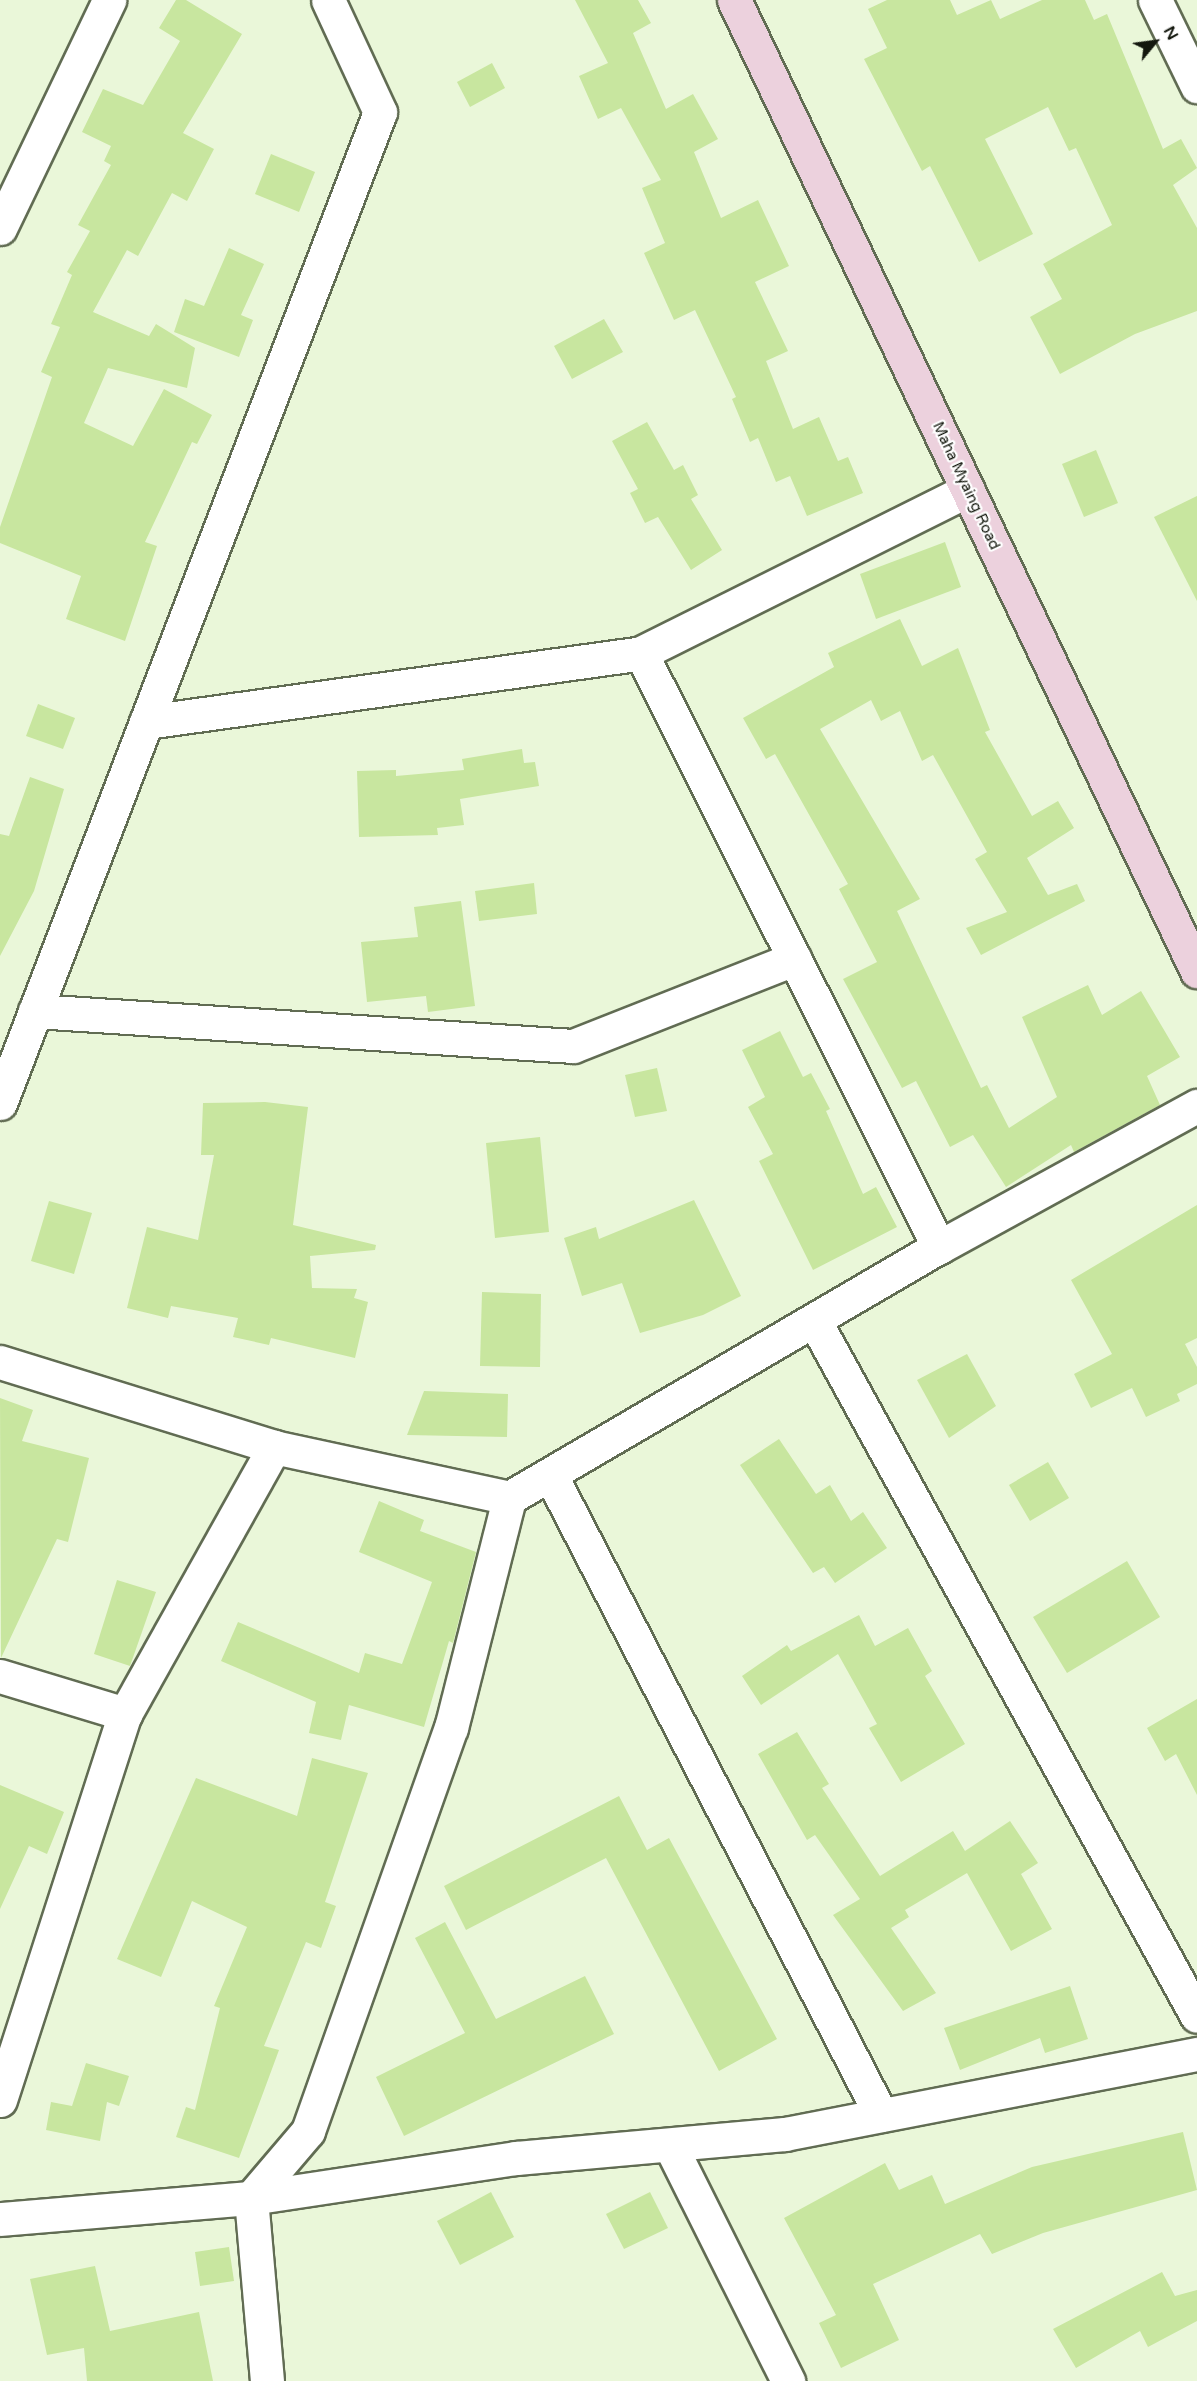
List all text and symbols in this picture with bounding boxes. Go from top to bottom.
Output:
north arrow [1125,12,1185,72]
text: N [1159,23,1183,44]
street label: Maha Myaing Road [928,419,1004,553]

